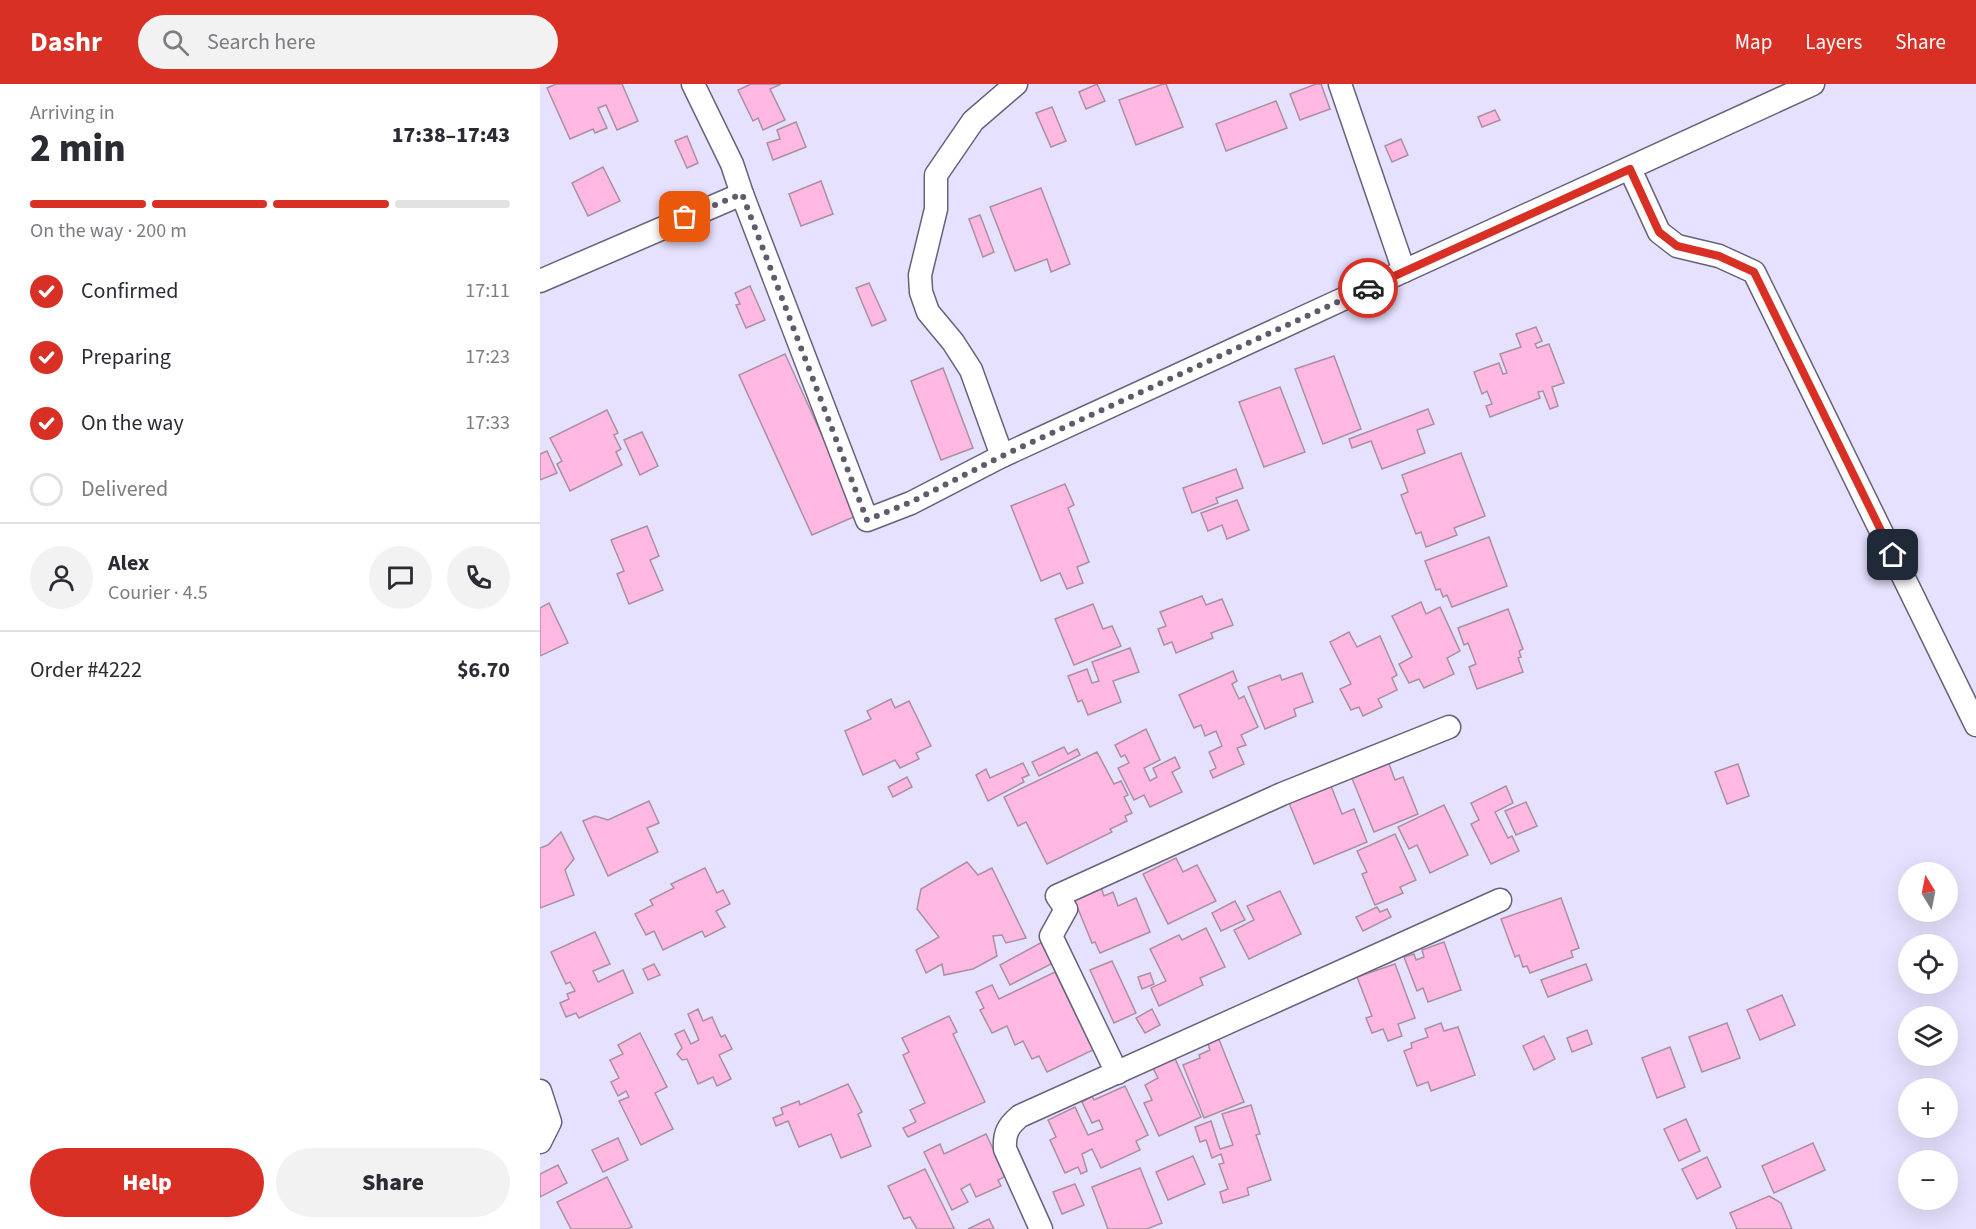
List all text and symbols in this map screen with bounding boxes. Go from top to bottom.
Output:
search box [138,15,558,69]
text: Dashr [30,22,102,62]
icon: search [159,26,192,59]
text: Search here [207,26,316,58]
text: Map [1735,27,1772,57]
text: Layers [1805,27,1862,57]
text: Share [1895,27,1946,57]
text: Arriving in [30,99,115,127]
text: 17:38–17:43 [392,119,510,151]
text: 2 min [30,121,126,177]
pin [659,191,710,242]
icon: bag [668,200,701,233]
text: On the way · 200 m [30,217,187,245]
courier [1338,258,1398,318]
icon: car [1352,272,1385,305]
icon: check [30,275,63,308]
text: Confirmed [81,275,178,307]
text: 17:11 [465,277,510,305]
icon: check [30,341,63,374]
text: Preparing [81,341,171,373]
text: 17:23 [465,343,510,371]
icon: check [30,407,63,440]
text: On the way [81,407,184,439]
text: 17:33 [465,409,510,437]
text: Delivered [81,473,168,505]
pin [1867,529,1918,580]
icon: home [1876,538,1909,571]
button: person [30,546,93,609]
button: chat [369,546,432,609]
button: phone [447,546,510,609]
text: Alex [108,547,149,579]
text: Courier · 4.5 [108,579,208,607]
text: Order #4222 [30,654,142,686]
text: $6.70 [457,654,510,686]
north arrow [1898,862,1958,922]
map controls [1898,862,1958,1210]
button: locate [1898,934,1958,994]
button: layers [1898,1006,1958,1066]
button: + [1898,1078,1958,1138]
button: Help [30,1148,264,1217]
button: Share [276,1148,510,1217]
button: − [1898,1150,1958,1210]

